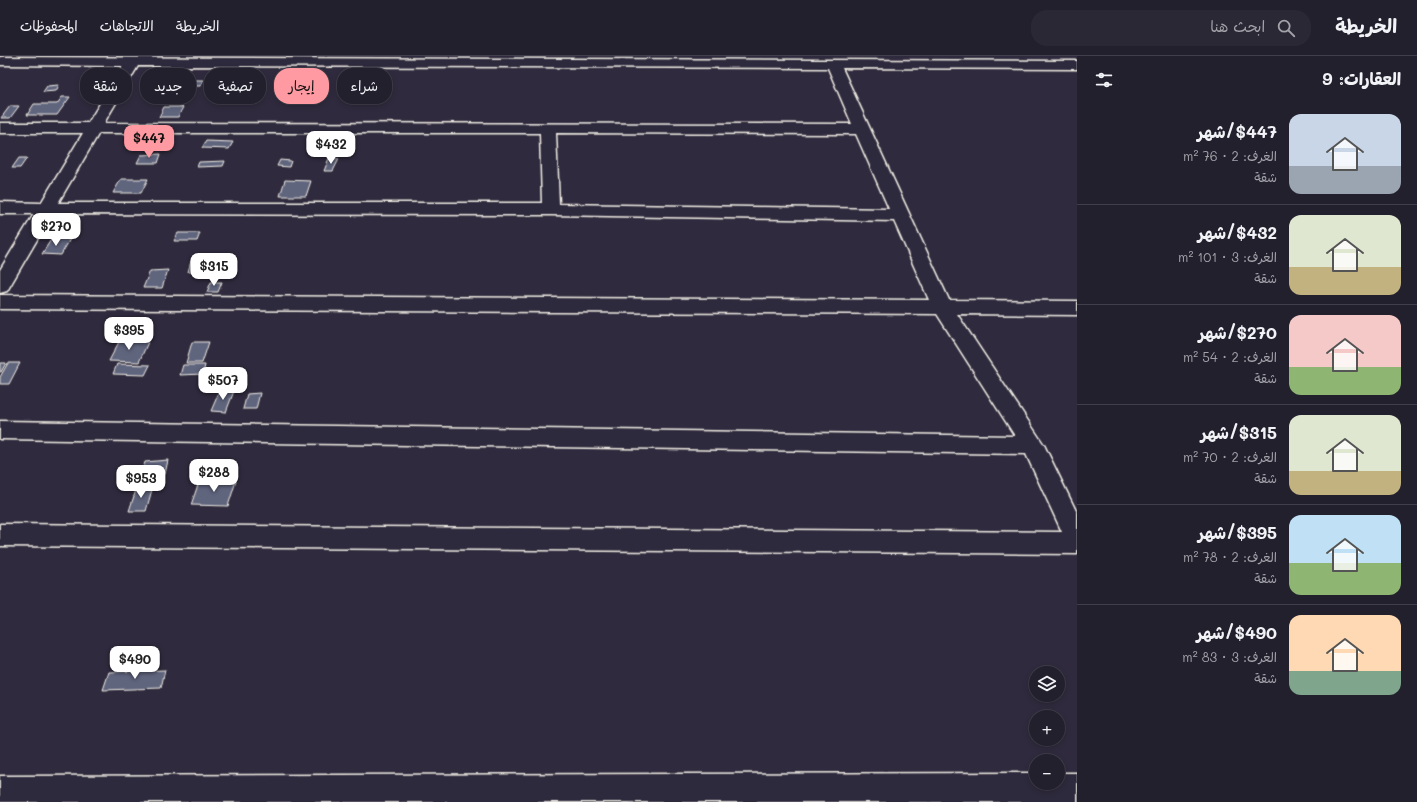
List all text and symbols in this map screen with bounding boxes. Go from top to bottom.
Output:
search box [1031,10,1311,46]
text: الخريطة [1335,13,1397,38]
text: المحفوظات [20,16,78,35]
text: الاتجاهات [100,16,154,35]
text: الخريطة [176,16,219,35]
text: ابحث هنا [1210,16,1265,36]
icon: search [1275,17,1297,39]
text: العقارات: 9 [1322,67,1401,89]
chip: شقة [80,68,132,104]
chip: جديد [140,68,196,104]
chip: تصفية [204,68,266,104]
chip: إيجار [274,68,329,104]
chip: شراء [337,68,392,104]
icon: filters [1093,69,1115,91]
text: $447/شهر [1197,120,1277,142]
pin: $447 [125,125,173,159]
text: $447 [133,129,165,146]
icon: home [1321,130,1369,178]
pin: $432 [307,131,355,165]
text: $432 [315,135,347,152]
text: الغرف: 2 · 76 m² [1183,147,1277,164]
text: شقة [1254,168,1277,185]
pin: $270 [32,213,80,247]
text: $270 [41,217,71,234]
text: $432/شهر [1198,221,1277,243]
icon: home [1321,231,1369,279]
text: الغرف: 3 · 101 m² [1178,248,1277,265]
pin: $315 [190,253,238,287]
text: $315 [199,257,229,274]
text: شقة [1254,269,1277,286]
pin: $395 [105,317,153,351]
text: $395 [113,321,145,338]
text: $270/شهر [1198,321,1277,343]
icon: home [1321,331,1369,379]
text: الغرف: 2 · 54 m² [1183,348,1277,365]
pin: $507 [199,367,247,401]
text: شقة [1254,369,1277,386]
text: $507 [207,371,239,388]
text: $315/شهر [1201,421,1277,443]
icon: home [1321,431,1369,479]
text: الغرف: 2 · 70 m² [1183,448,1277,465]
pin: $288 [190,459,238,493]
text: $288 [198,463,230,480]
pin: $953 [117,465,165,499]
text: $953 [125,469,157,486]
text: شقة [1254,469,1277,486]
text: $395/شهر [1198,521,1277,543]
icon: home [1321,531,1369,579]
text: الغرف: 2 · 78 m² [1183,548,1277,565]
text: شقة [1254,569,1277,586]
text: $490/شهر [1196,621,1277,643]
icon: home [1321,631,1369,679]
pin: $490 [111,646,159,680]
text: الغرف: 3 · 83 m² [1182,648,1277,665]
text: $490 [119,650,151,667]
map controls [1029,666,1065,790]
button: layers [1029,666,1065,702]
text: شقة [1254,669,1277,686]
button: + [1029,710,1065,746]
button: − [1029,754,1065,790]

